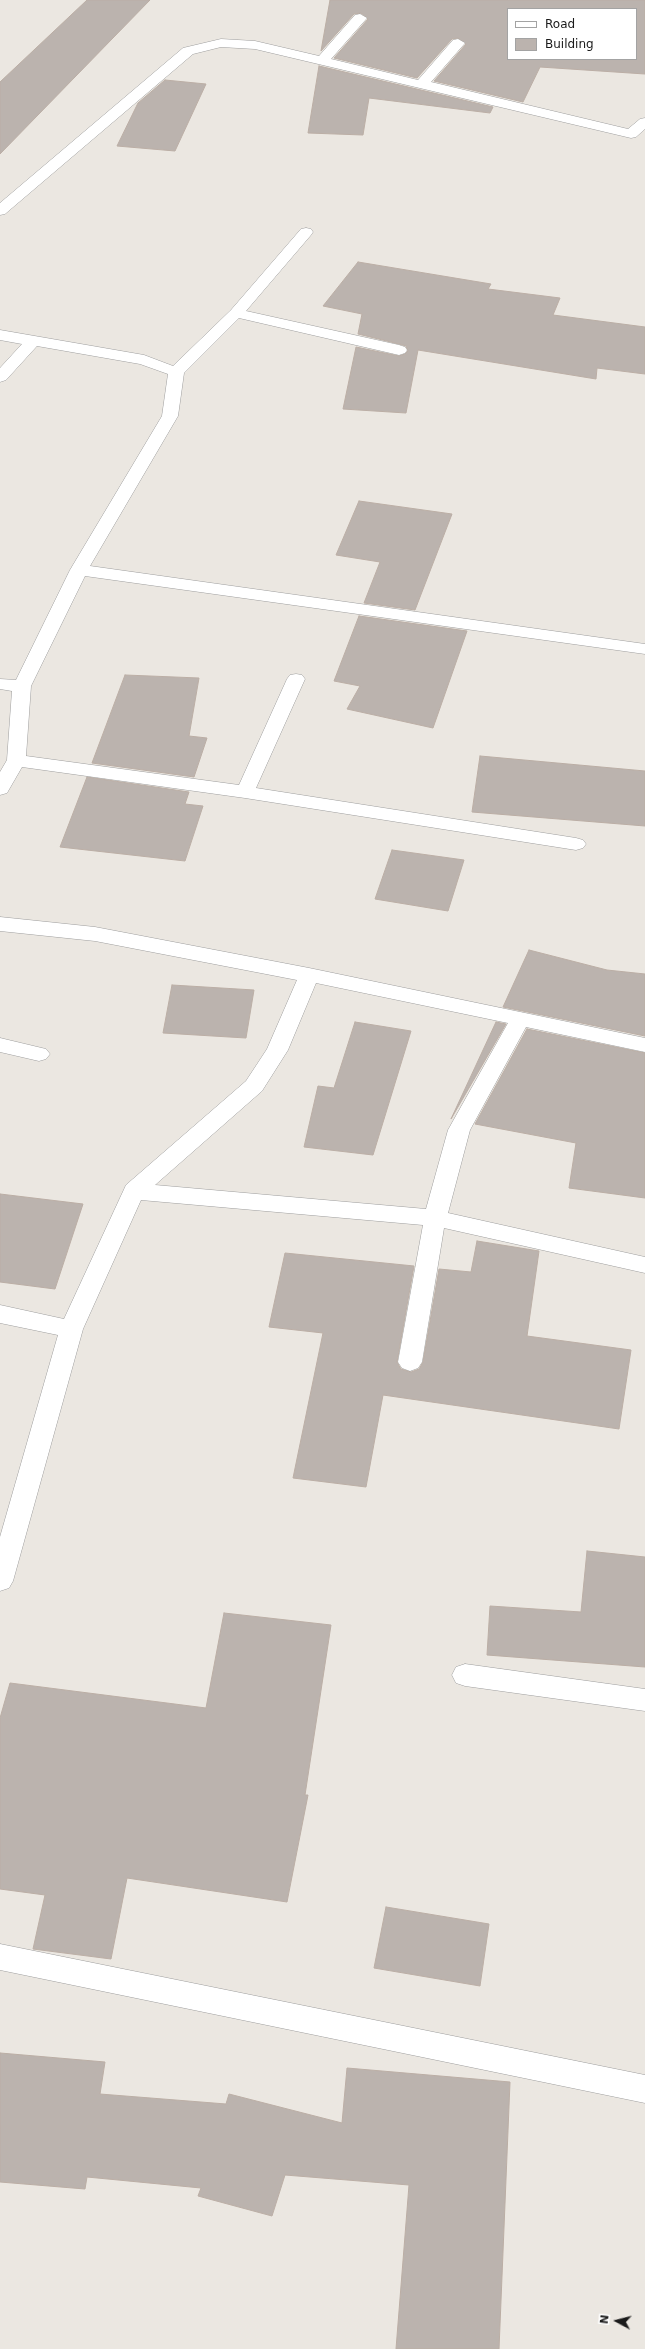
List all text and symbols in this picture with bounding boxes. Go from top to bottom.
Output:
legend [507,8,637,60]
text: Road [545,17,575,31]
text: Building [545,37,594,51]
north arrow [597,2301,637,2341]
text: N [598,2314,612,2325]

